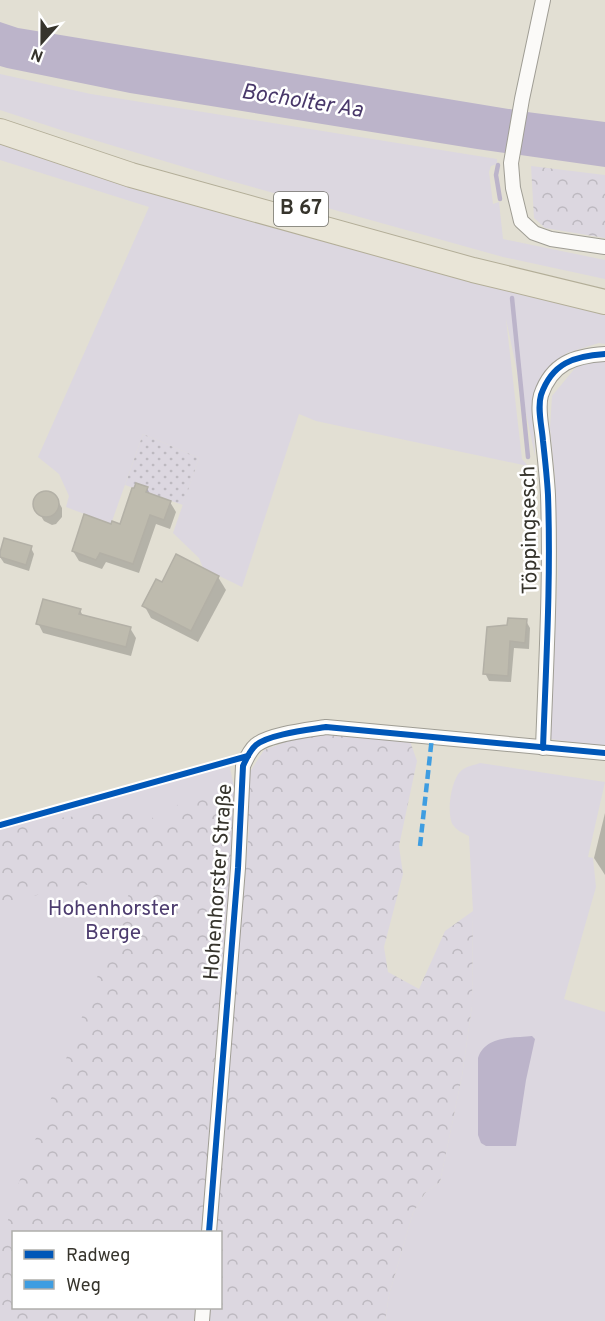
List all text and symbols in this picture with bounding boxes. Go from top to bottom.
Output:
north arrow [12,12,72,72]
text: N [28,43,46,66]
water label: Bocholter Aa [239,79,365,125]
road number: B 67 [274,192,328,226]
street label: Töppingsesch [515,466,545,594]
street label: Hohenhorster Straße [199,783,239,981]
park label: Hohenhorster Berge [48,896,178,947]
legend [12,1231,222,1309]
text: Radweg [66,1245,130,1268]
text: Weg [66,1275,101,1298]

